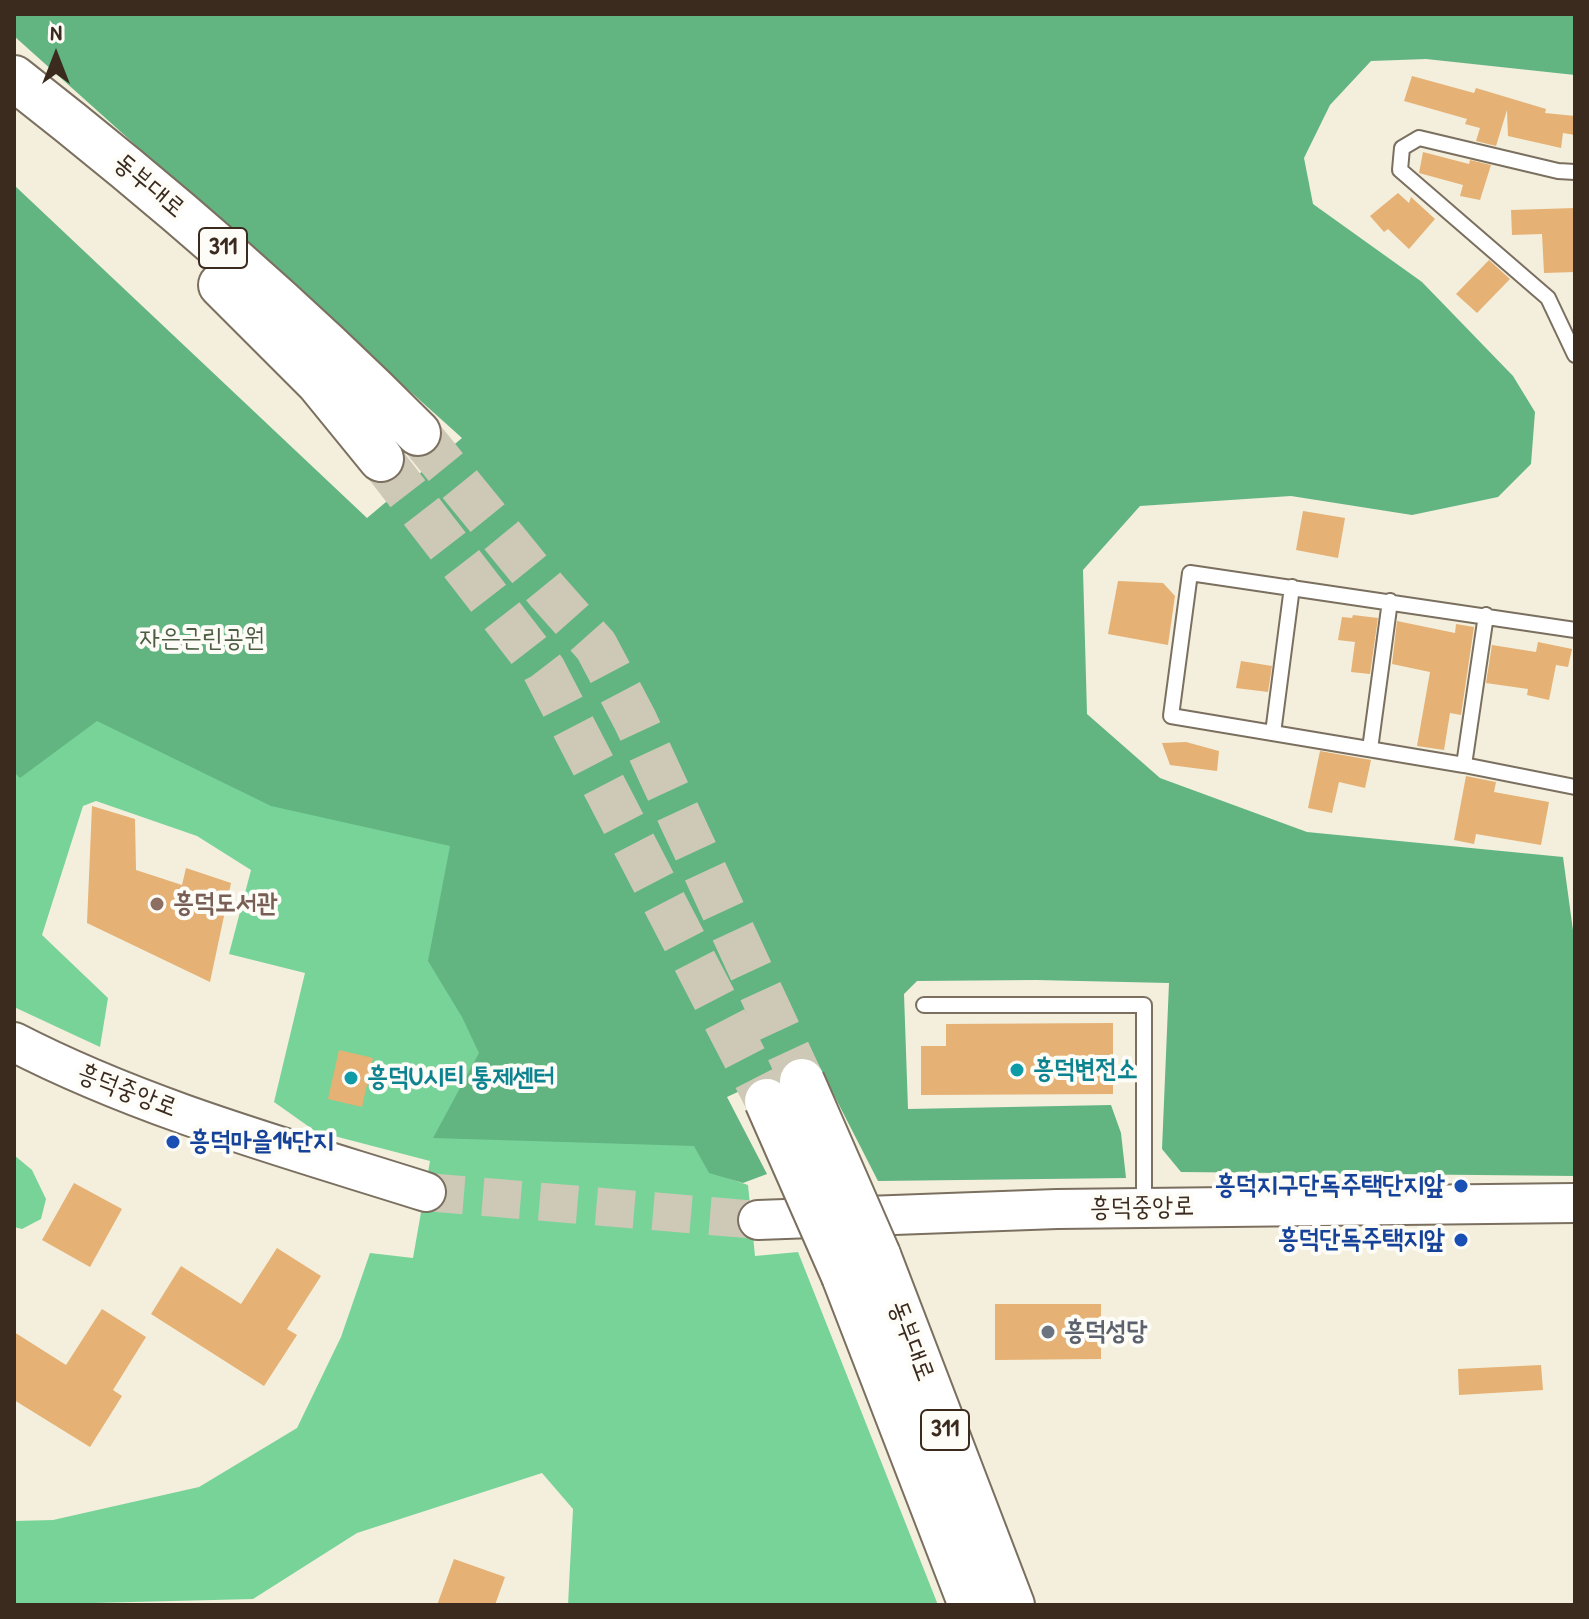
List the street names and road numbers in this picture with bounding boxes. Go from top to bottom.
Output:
street label: 동부대로 [107,147,191,225]
road number: 311 [199,228,247,268]
street label: 흥덕중앙로 [73,1058,181,1124]
street label: 흥덕중앙로 [1089,1191,1195,1225]
street label: 동부대로 [881,1296,941,1386]
road number: 311 [921,1410,969,1450]

